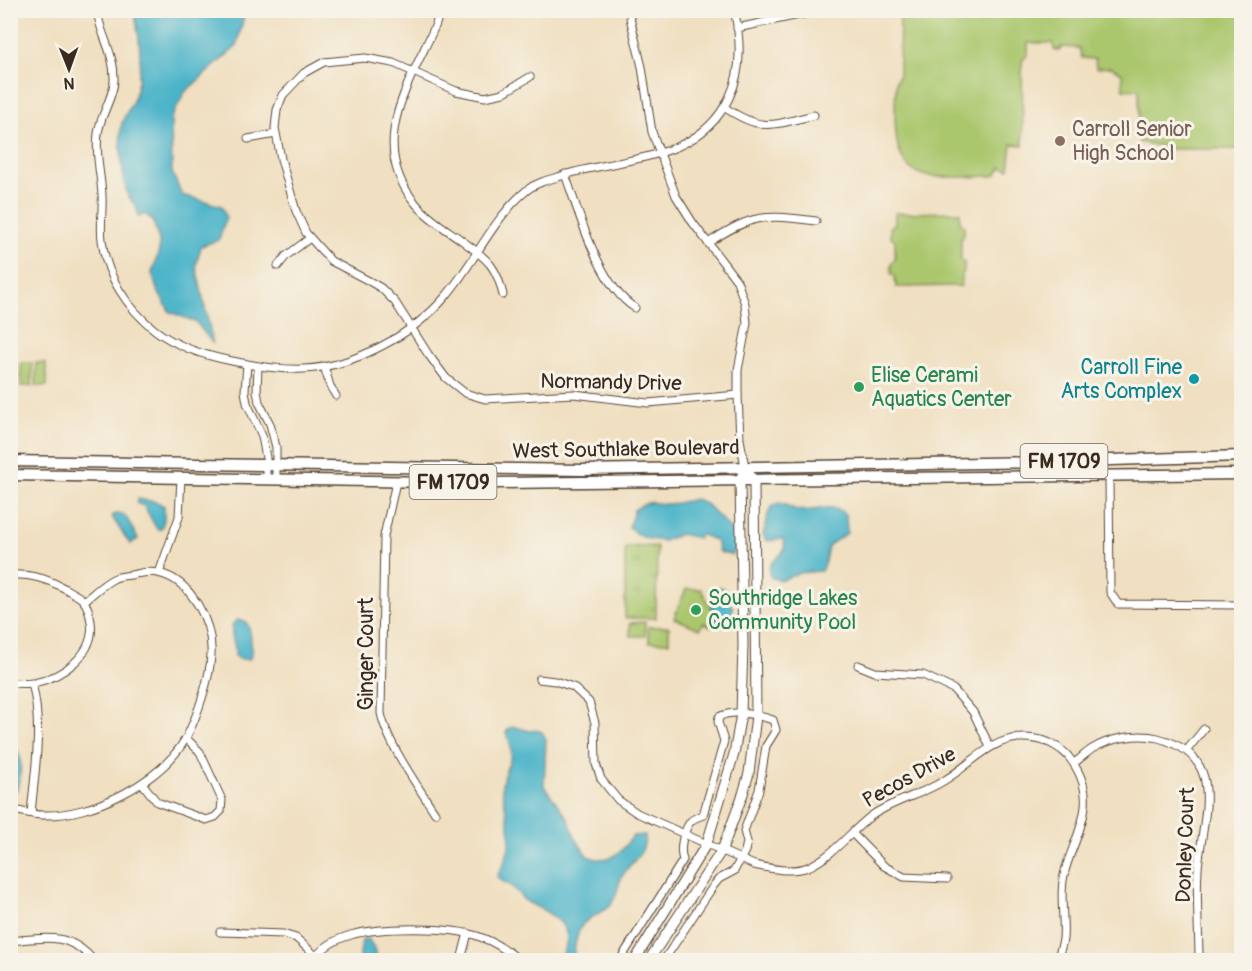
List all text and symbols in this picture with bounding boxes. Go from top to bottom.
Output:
north arrow [39,39,99,99]
text: N [63,73,75,93]
place label: Carroll Senior High School [1072,116,1192,167]
marker: Carroll Senior High School [1053,134,1067,148]
place label: Carroll Fine Arts Complex [1060,354,1183,405]
place label: Elise Cerami Aquatics Center [871,362,1012,413]
street label: Normandy Drive [540,368,682,397]
marker: Carroll Fine Arts Complex [1187,372,1201,386]
marker: Elise Cerami Aquatics Center [852,380,866,394]
street label: West Southlake Boulevard [512,434,740,465]
road number: FM 1709 [1020,444,1108,478]
road number: FM 1709 [410,465,496,499]
place label: Southridge Lakes Community Pool [708,585,858,636]
street label: Ginger Court [353,597,380,711]
marker: Southridge Lakes Community Pool [689,603,703,617]
street label: Pecos Drive [858,740,961,814]
street label: Donley Court [1170,786,1201,903]

